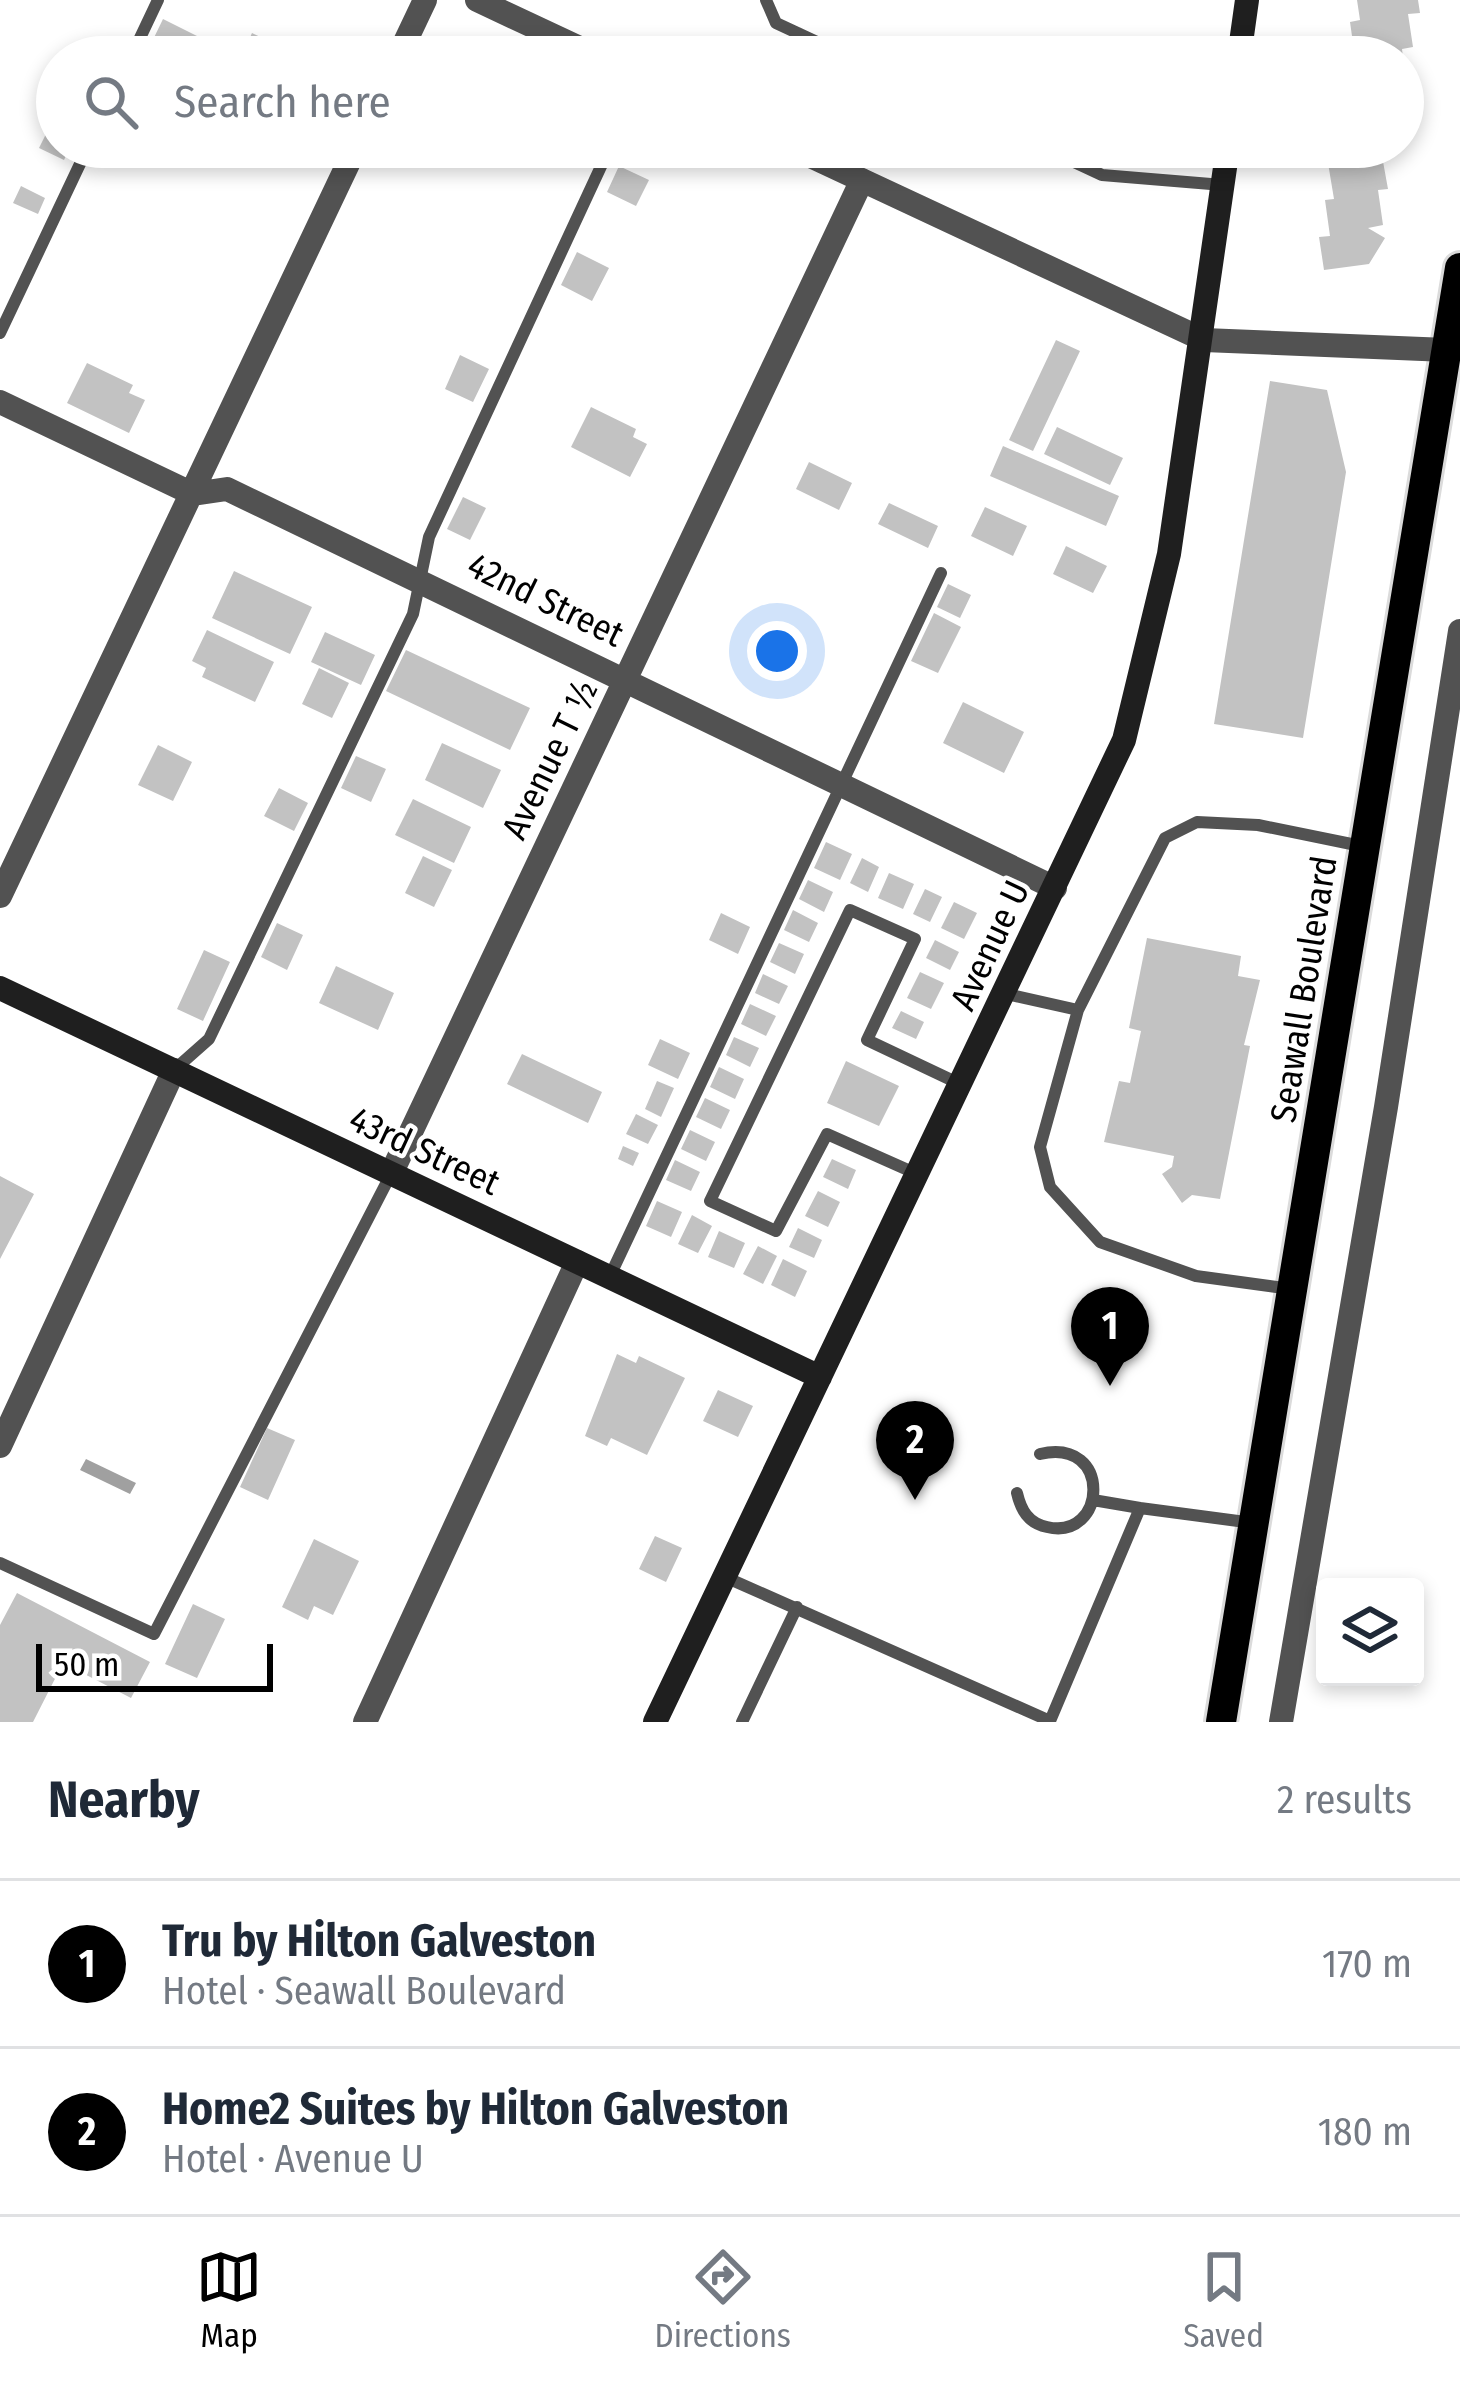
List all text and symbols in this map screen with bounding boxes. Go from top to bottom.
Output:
search box [36,36,1424,168]
icon: search [78,69,144,135]
text: Search here [174,75,391,129]
street label: 42nd Street [460,543,631,657]
your location [747,621,807,681]
street label: Avenue T ½ [492,672,607,846]
street label: Seawall Boulevard [1261,853,1347,1125]
street label: Avenue U [941,874,1039,1017]
street label: 43rd Street [342,1097,507,1205]
pin: 1 [1071,1287,1149,1386]
pin: 2 [876,1401,954,1500]
map controls [1316,1578,1424,1686]
button: layers [1316,1578,1424,1686]
scale bar [36,1638,273,1691]
text: 50 m [54,1645,119,1685]
text: Nearby [48,1769,200,1831]
text: 2 results [1277,1777,1412,1823]
text: Tru by Hilton Galveston [162,1914,596,1968]
text: 1 [79,1941,95,1987]
text: 170 m [1322,1941,1412,1987]
text: Hotel · Seawall Boulevard [162,1968,566,2014]
text: Home2 Suites by Hilton Galveston [162,2082,789,2136]
text: 2 [78,2109,96,2155]
text: 180 m [1318,2109,1412,2155]
text: Hotel · Avenue U [162,2136,424,2182]
tab: Map [196,2244,262,2356]
tab: Directions [654,2244,791,2356]
tab: Saved [1183,2244,1264,2356]

